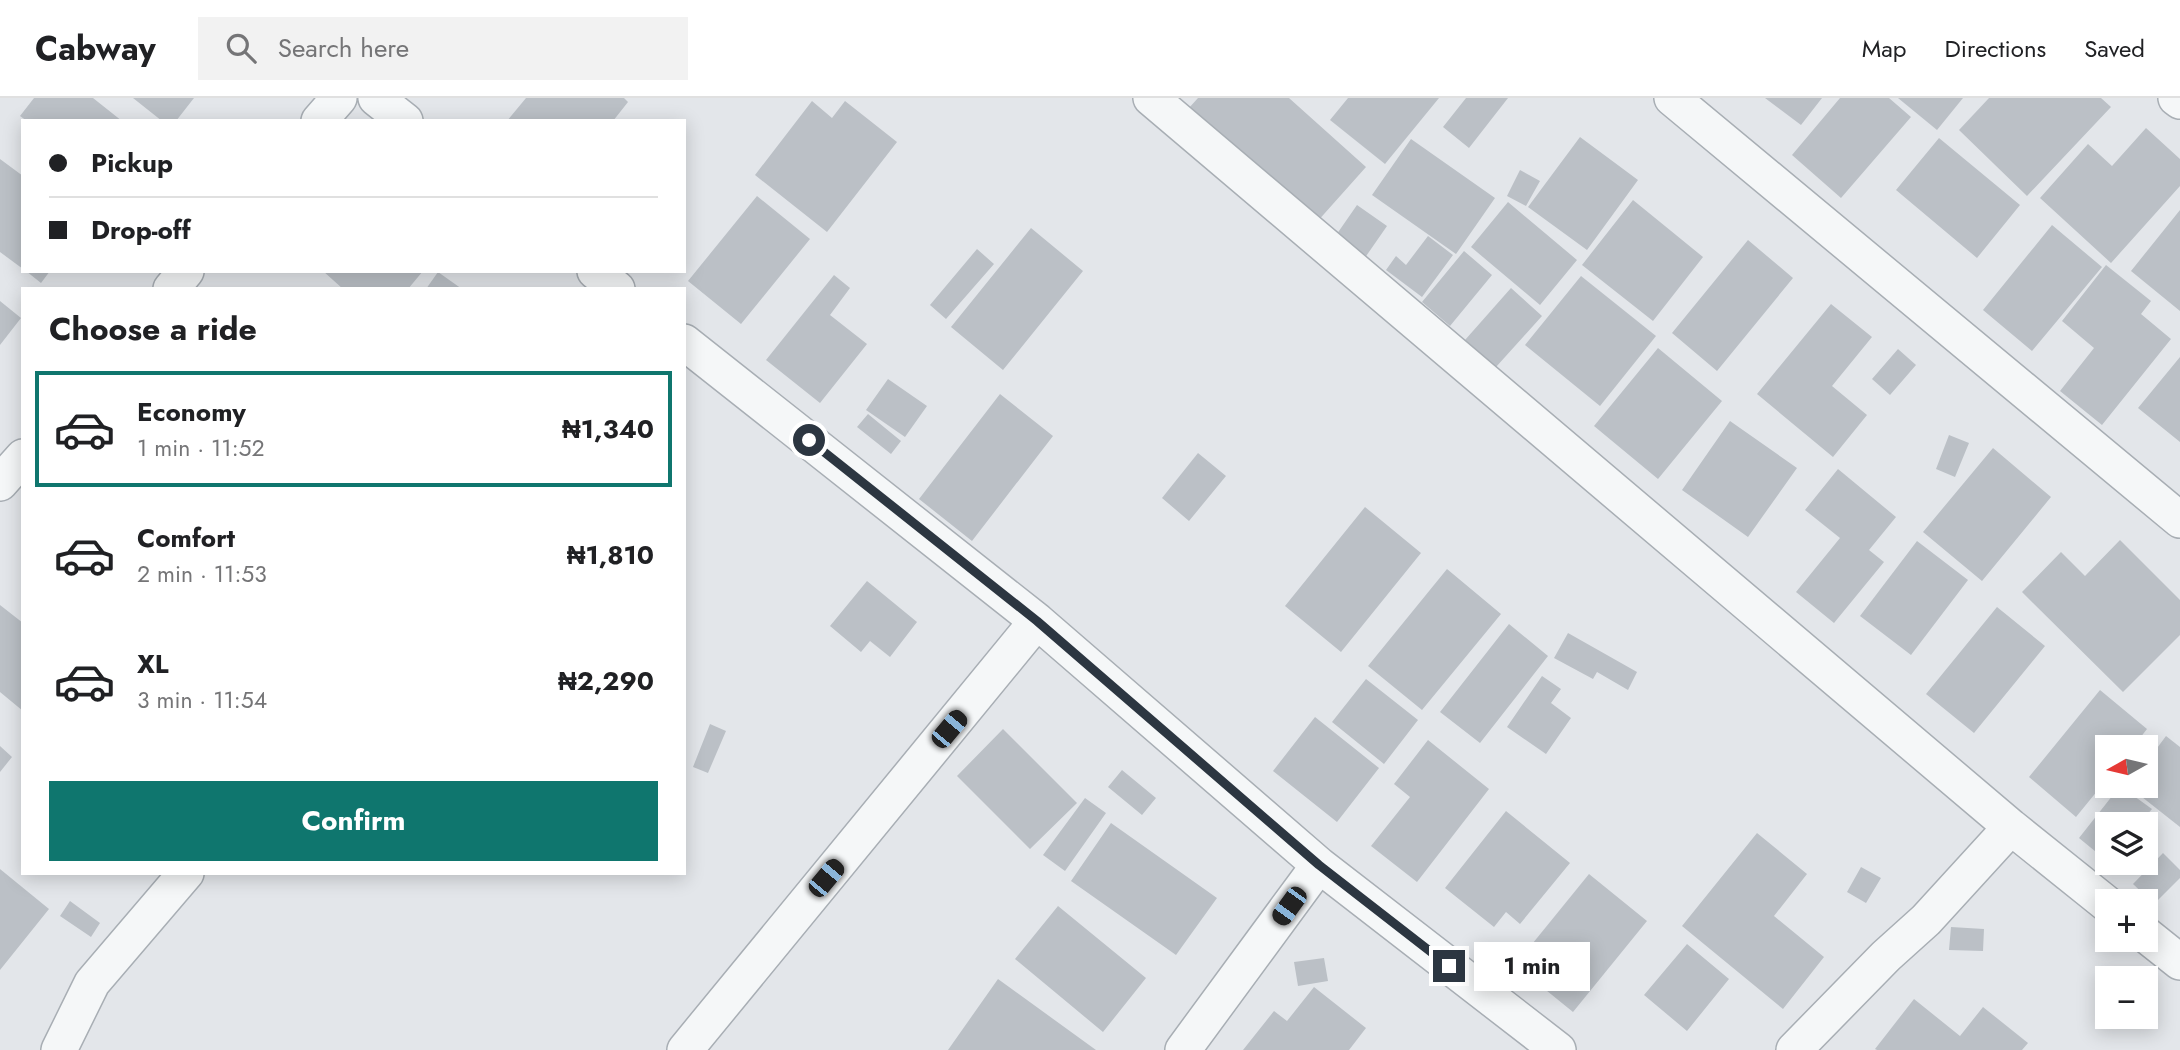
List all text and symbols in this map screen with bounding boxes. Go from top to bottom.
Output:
search box [198,17,688,80]
text: Cabway [35,25,156,72]
icon: search [222,29,260,67]
text: Search here [278,29,409,67]
text: Map [1862,31,1907,66]
text: Directions [1945,31,2046,66]
text: Saved [2084,31,2145,66]
text: Pickup [91,144,173,182]
text: Drop-off [91,211,191,249]
text: Choose a ride [49,306,257,352]
text: Economy [137,393,246,431]
icon: car [53,398,116,461]
text: ₦1,340 [562,410,654,448]
route start [793,424,825,456]
text: 1 min · 11:52 [137,431,265,465]
text: Comfort [137,519,235,557]
icon: car [53,524,116,587]
text: ₦1,810 [567,536,654,574]
text: 2 min · 11:53 [137,557,267,591]
text: XL [137,645,169,683]
icon: car [53,650,116,713]
text: ₦2,290 [558,662,654,700]
text: 3 min · 11:54 [137,683,267,717]
car [928,706,971,752]
north arrow [2095,735,2158,798]
map controls [2095,735,2158,1029]
button: Confirm [49,781,658,861]
button: layers [2095,812,2158,875]
car [805,855,848,901]
car [1269,883,1310,929]
button: + [2095,889,2158,952]
callout: 1 min [1474,942,1589,990]
text: 1 min [1503,949,1561,983]
route end [1433,950,1465,982]
button: − [2095,966,2158,1029]

